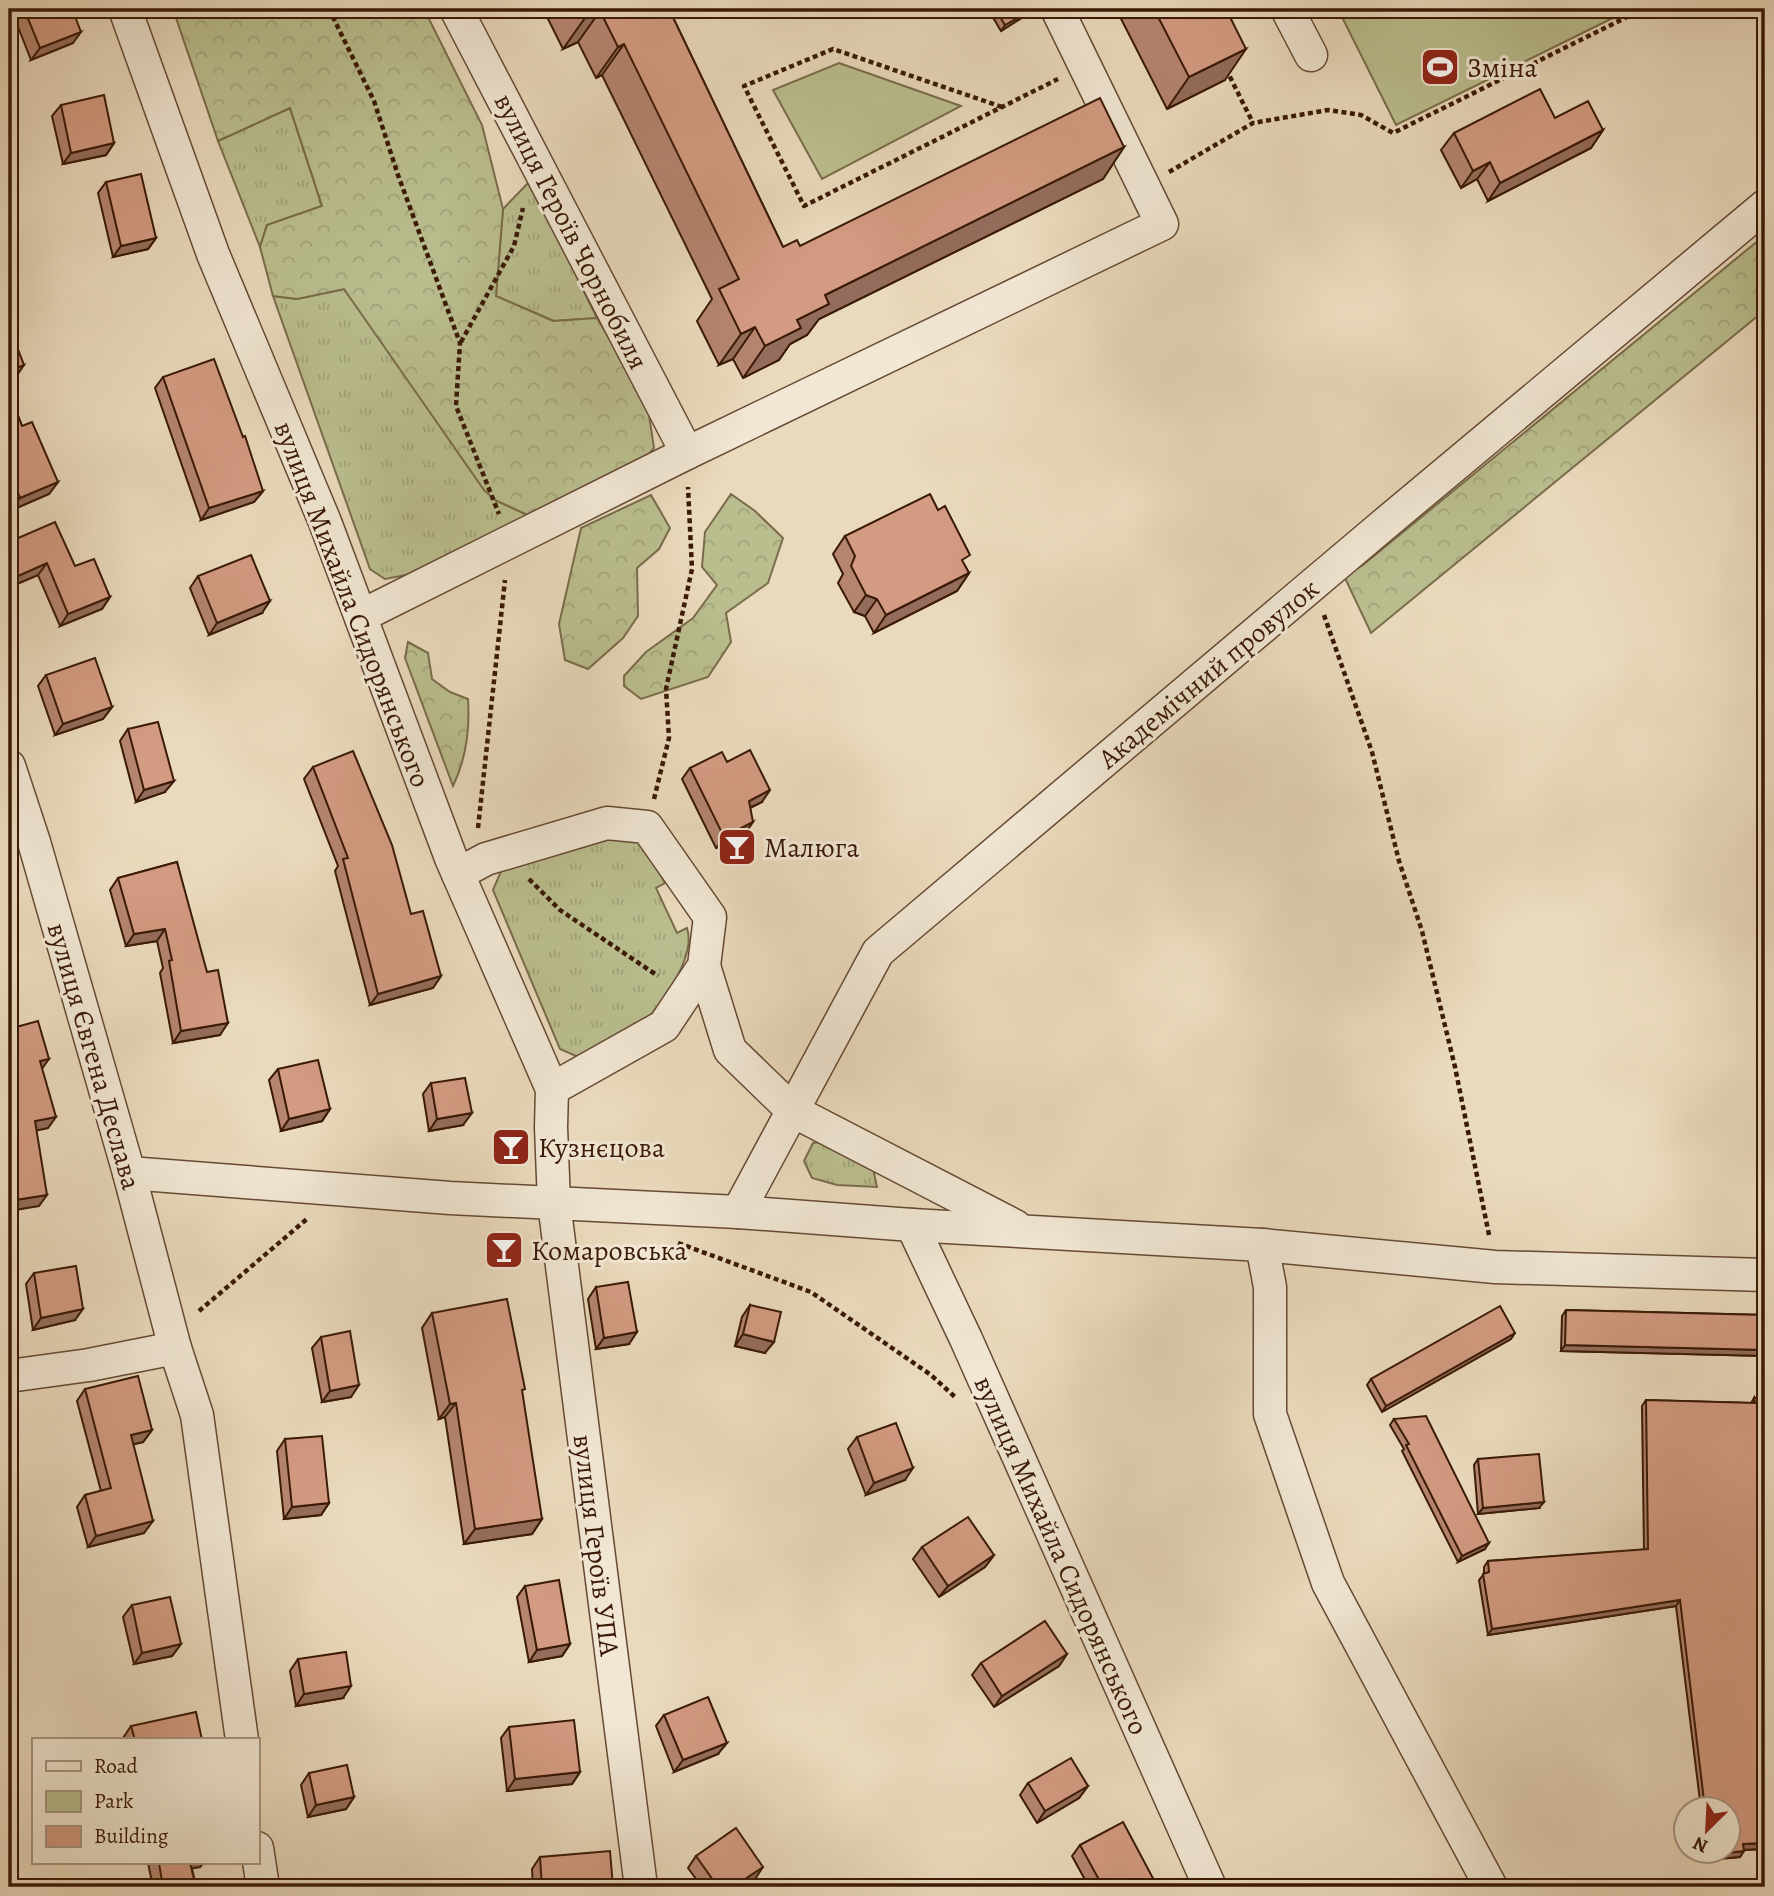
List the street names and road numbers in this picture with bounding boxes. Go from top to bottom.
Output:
street label: вулиця Героїв Чорнобиля [485,87,657,376]
street label: вулиця Михайла Сидорянського [265,416,440,793]
street label: Академічний провулок [1089,570,1327,778]
street label: вулиця Євгена Деслава [38,918,150,1194]
street label: вулиця Михайла Сидорянського [965,1370,1158,1741]
street label: вулиця Героїв УПА [564,1432,629,1659]

